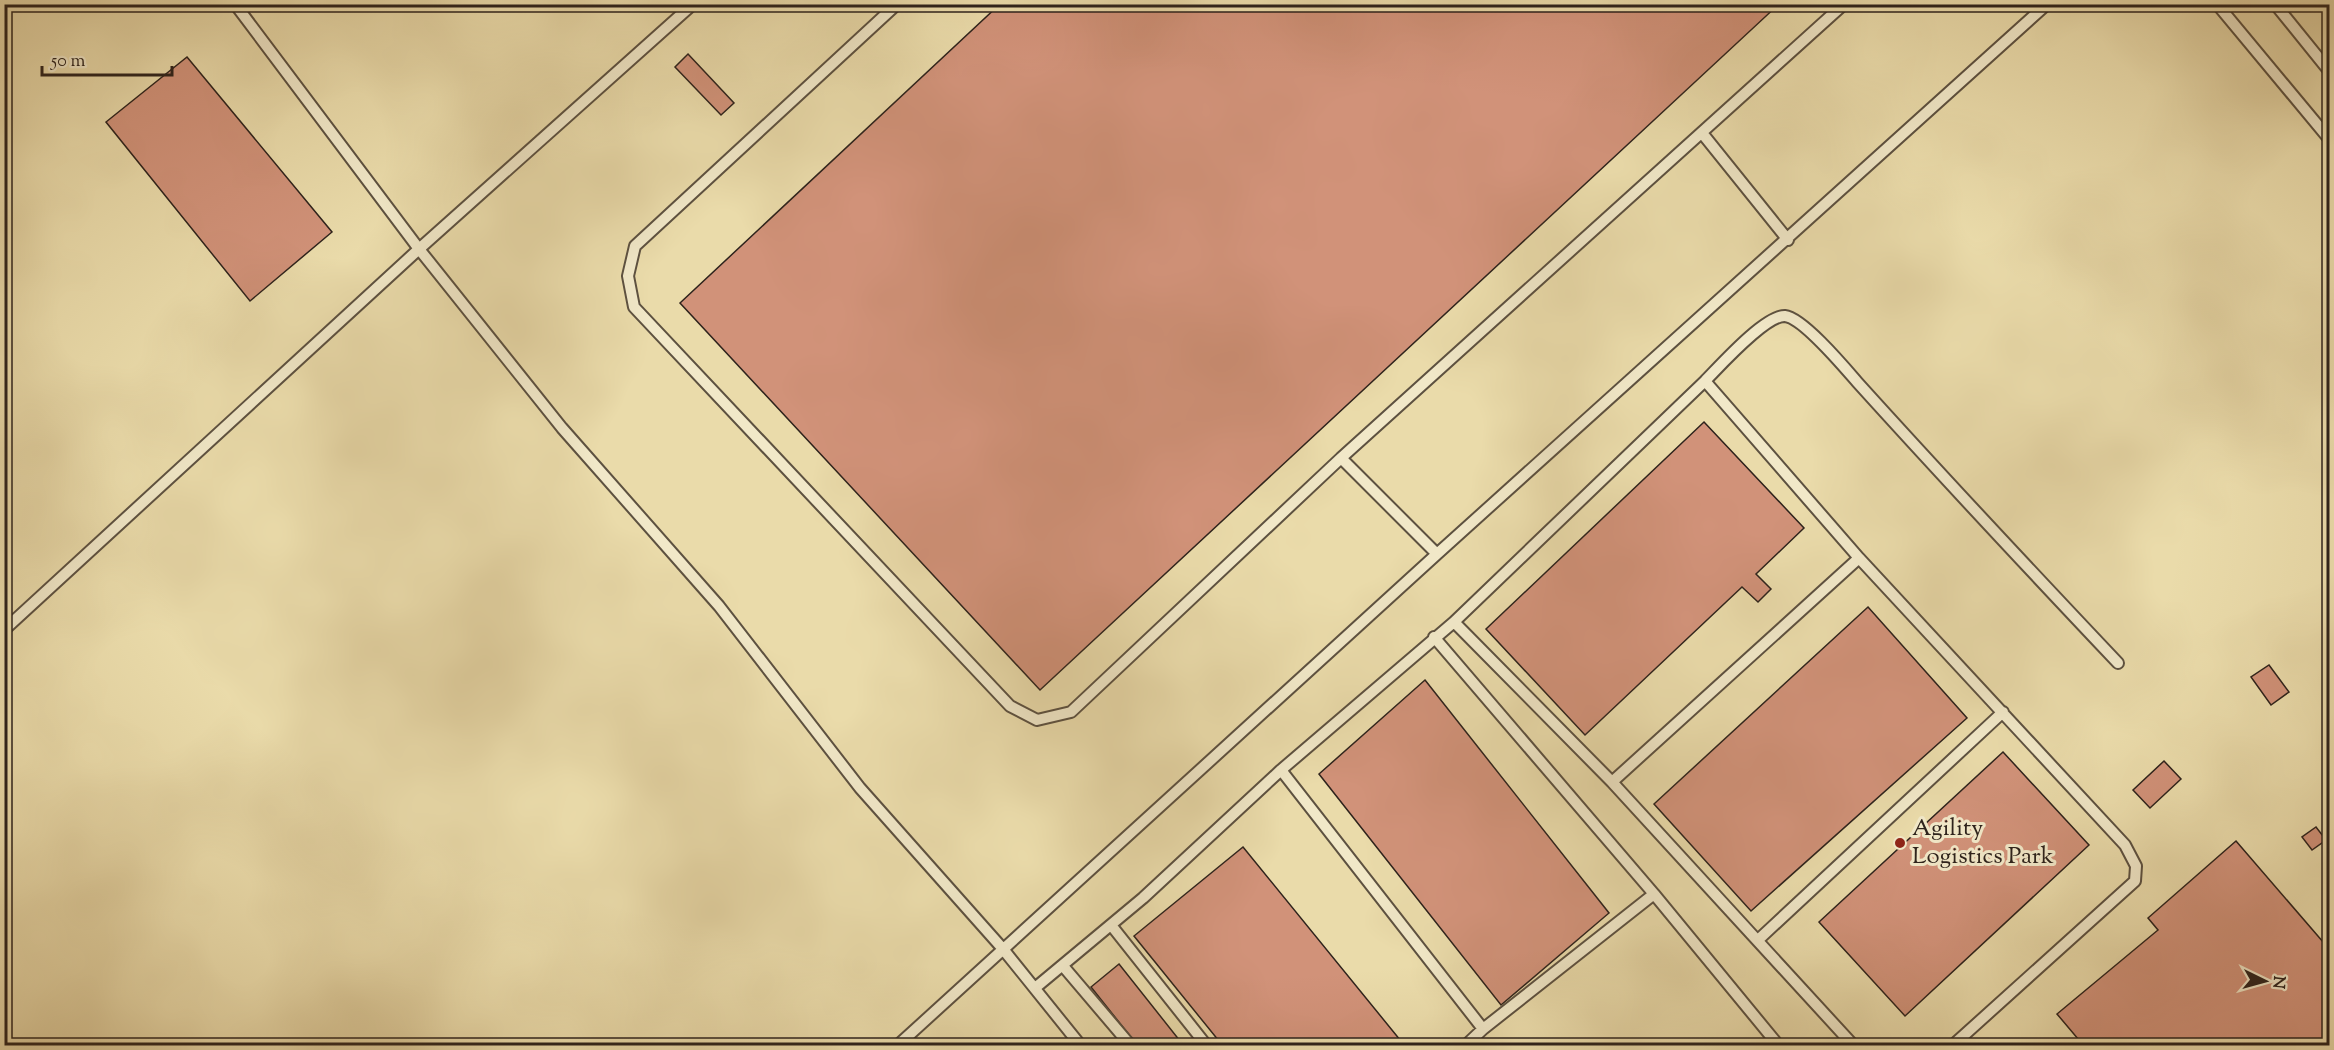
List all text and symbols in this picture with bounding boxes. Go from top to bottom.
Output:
scale bar [42,39,172,77]
text: 50 m [50,49,86,75]
place label: Agility Logistics Park [1912,812,2054,874]
marker: Agility Logistics Park [1893,836,1907,850]
north arrow [2235,951,2295,1011]
text: N [2265,975,2289,990]

